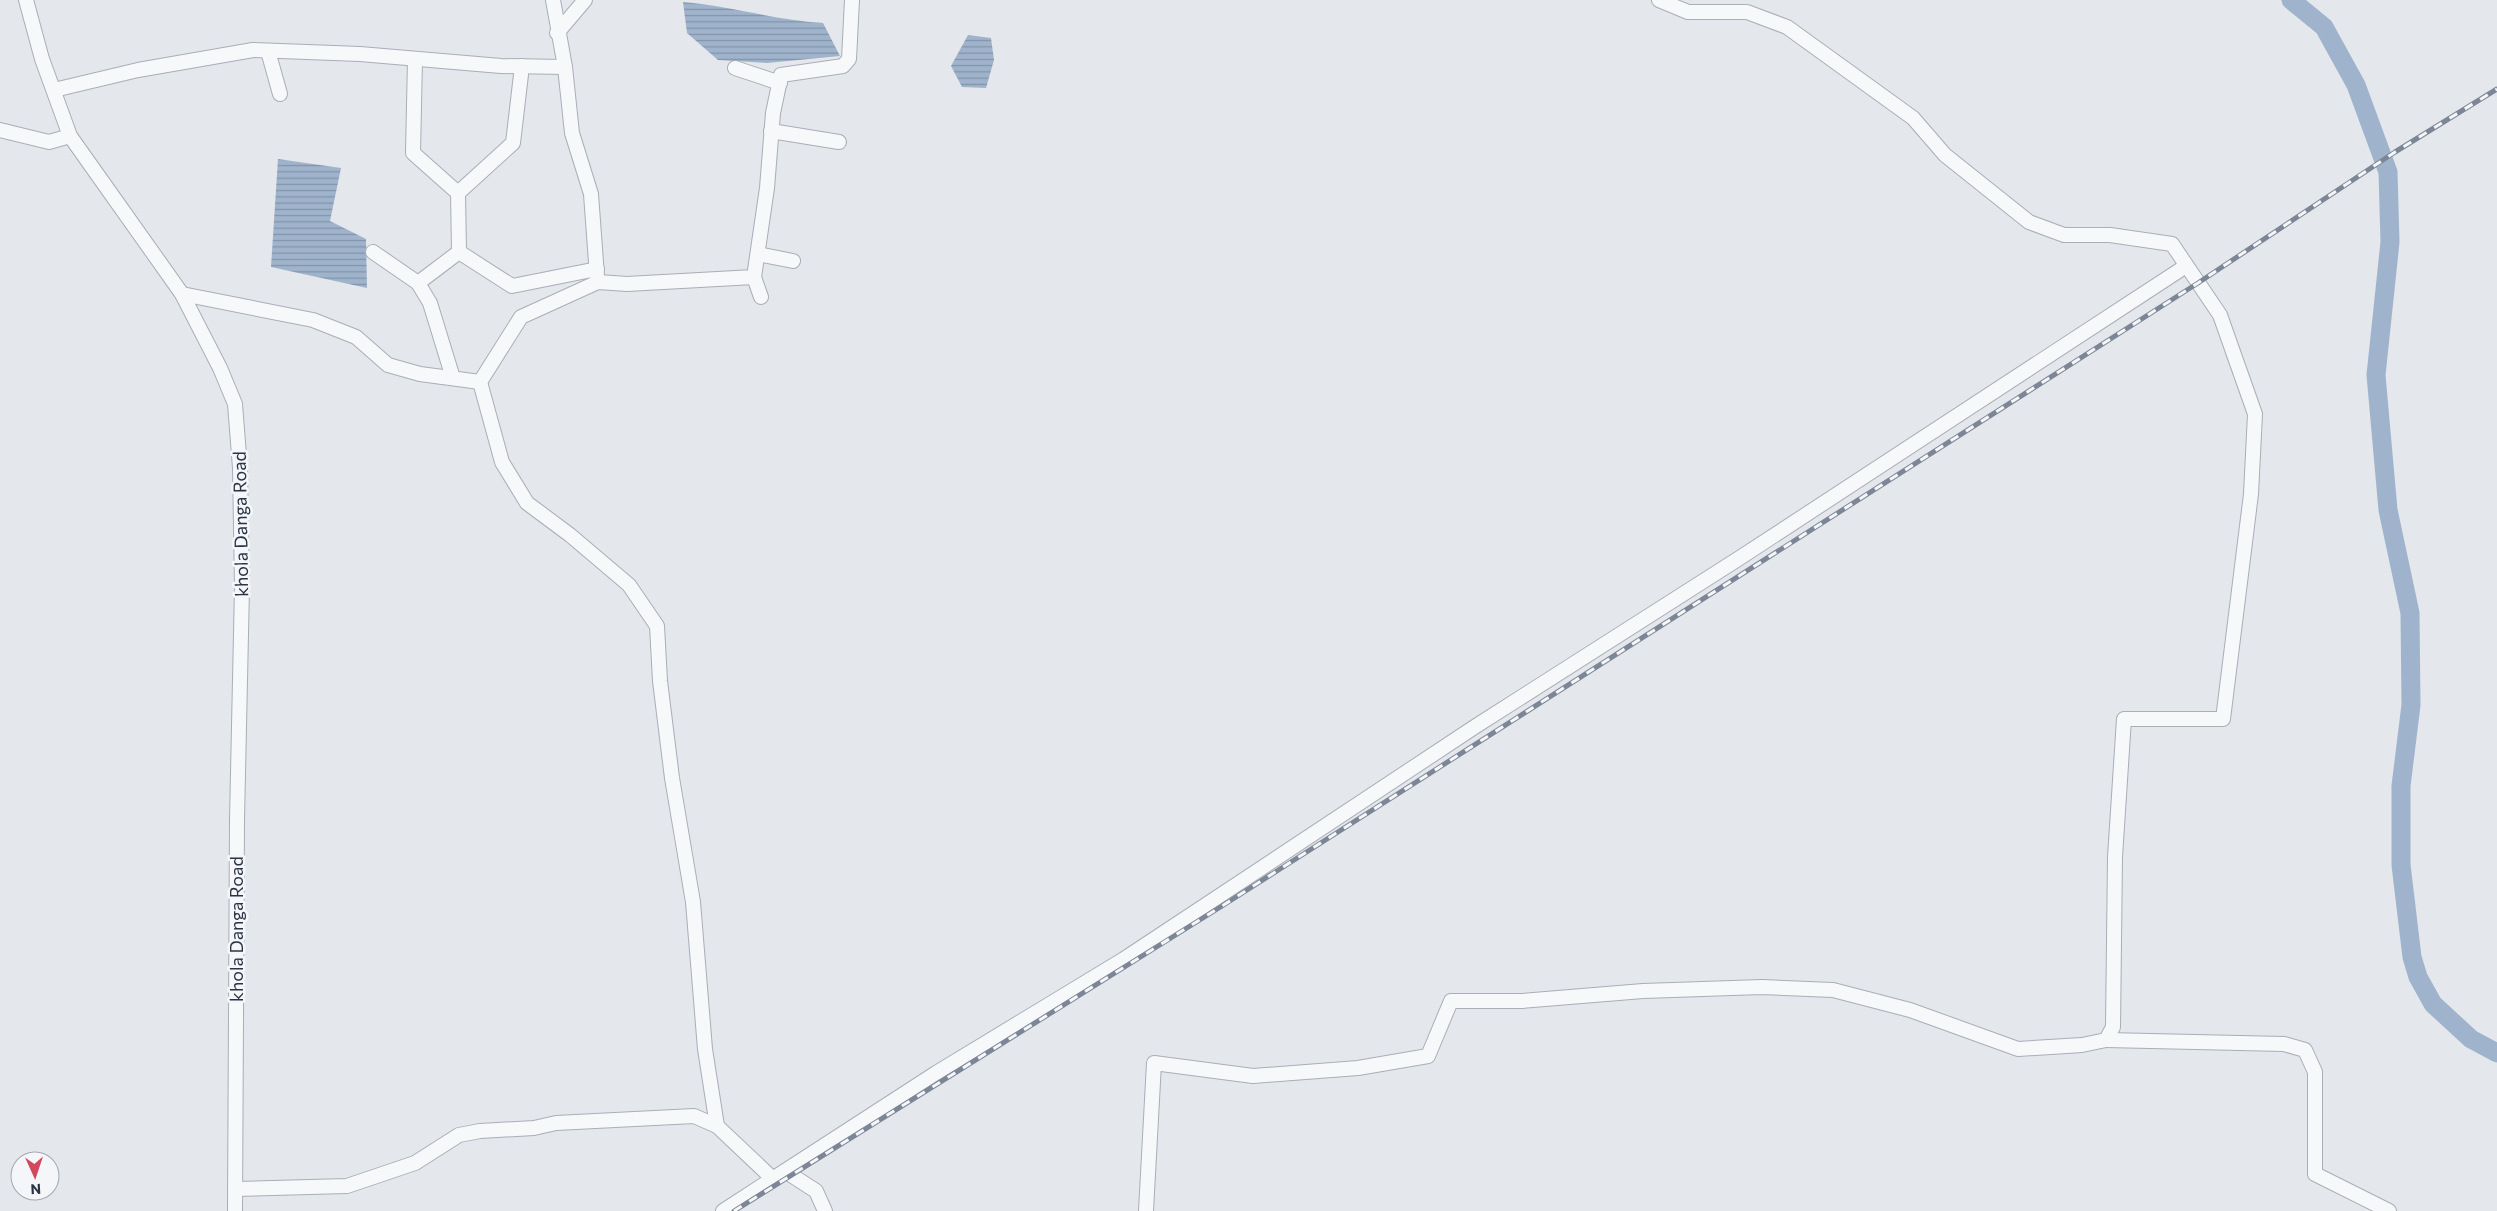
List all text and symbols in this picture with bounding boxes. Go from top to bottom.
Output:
street label: khola Danga Road [228,451,252,597]
street label: khola Danga Road [225,856,247,1002]
north arrow [10,1151,60,1201]
text: N [30,1181,41,1198]

